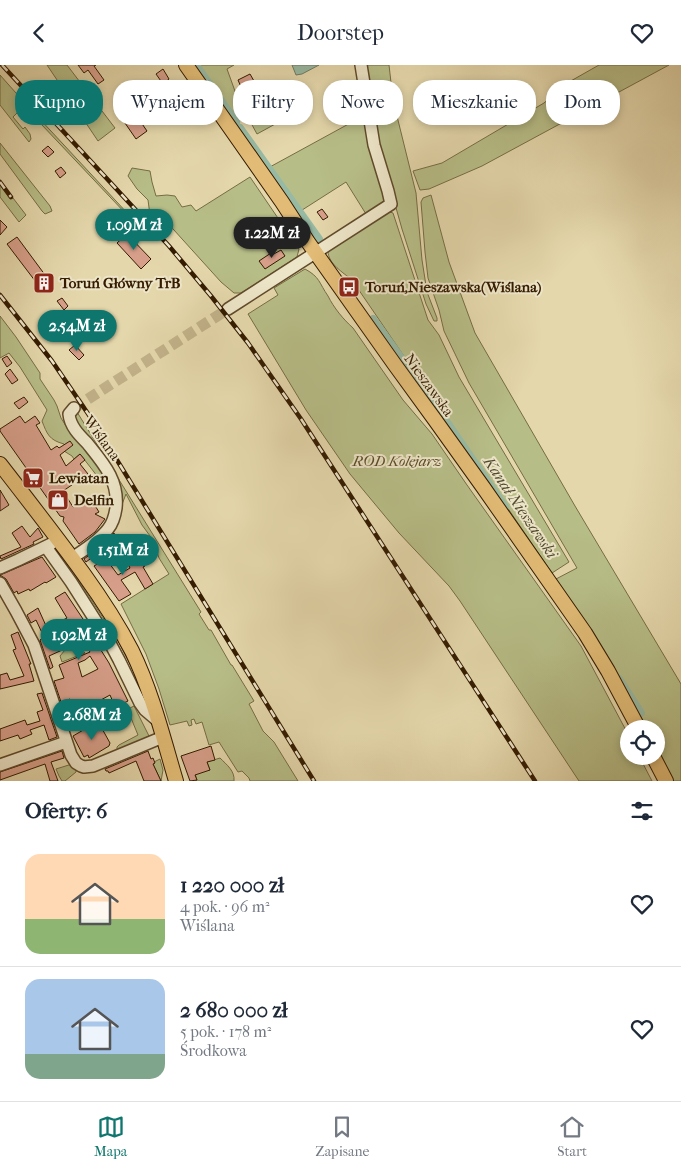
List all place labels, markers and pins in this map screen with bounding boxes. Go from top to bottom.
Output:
pin: 1.09M zł [82,209,186,251]
pin: 1.22M zł [220,217,324,259]
building icon: Toruń Główny TrB [32,271,56,295]
place label: Toruń Główny TrB [59,274,181,292]
bus stop icon: Toruń,Nieszawska(Wiślana) [337,275,361,299]
place label: Toruń,Nieszawska(Wiślana) [364,278,541,296]
pin: 2.54M zł [25,309,129,352]
supermarket icon: Lewiatan [21,466,45,490]
place label: Lewiatan [49,469,109,487]
shop icon: Delfin [46,488,70,512]
place label: Delfin [74,491,114,509]
pin: 1.51M zł [71,533,175,576]
pin: 1.92M zł [27,619,131,661]
pin: 2.68M zł [40,699,144,741]

